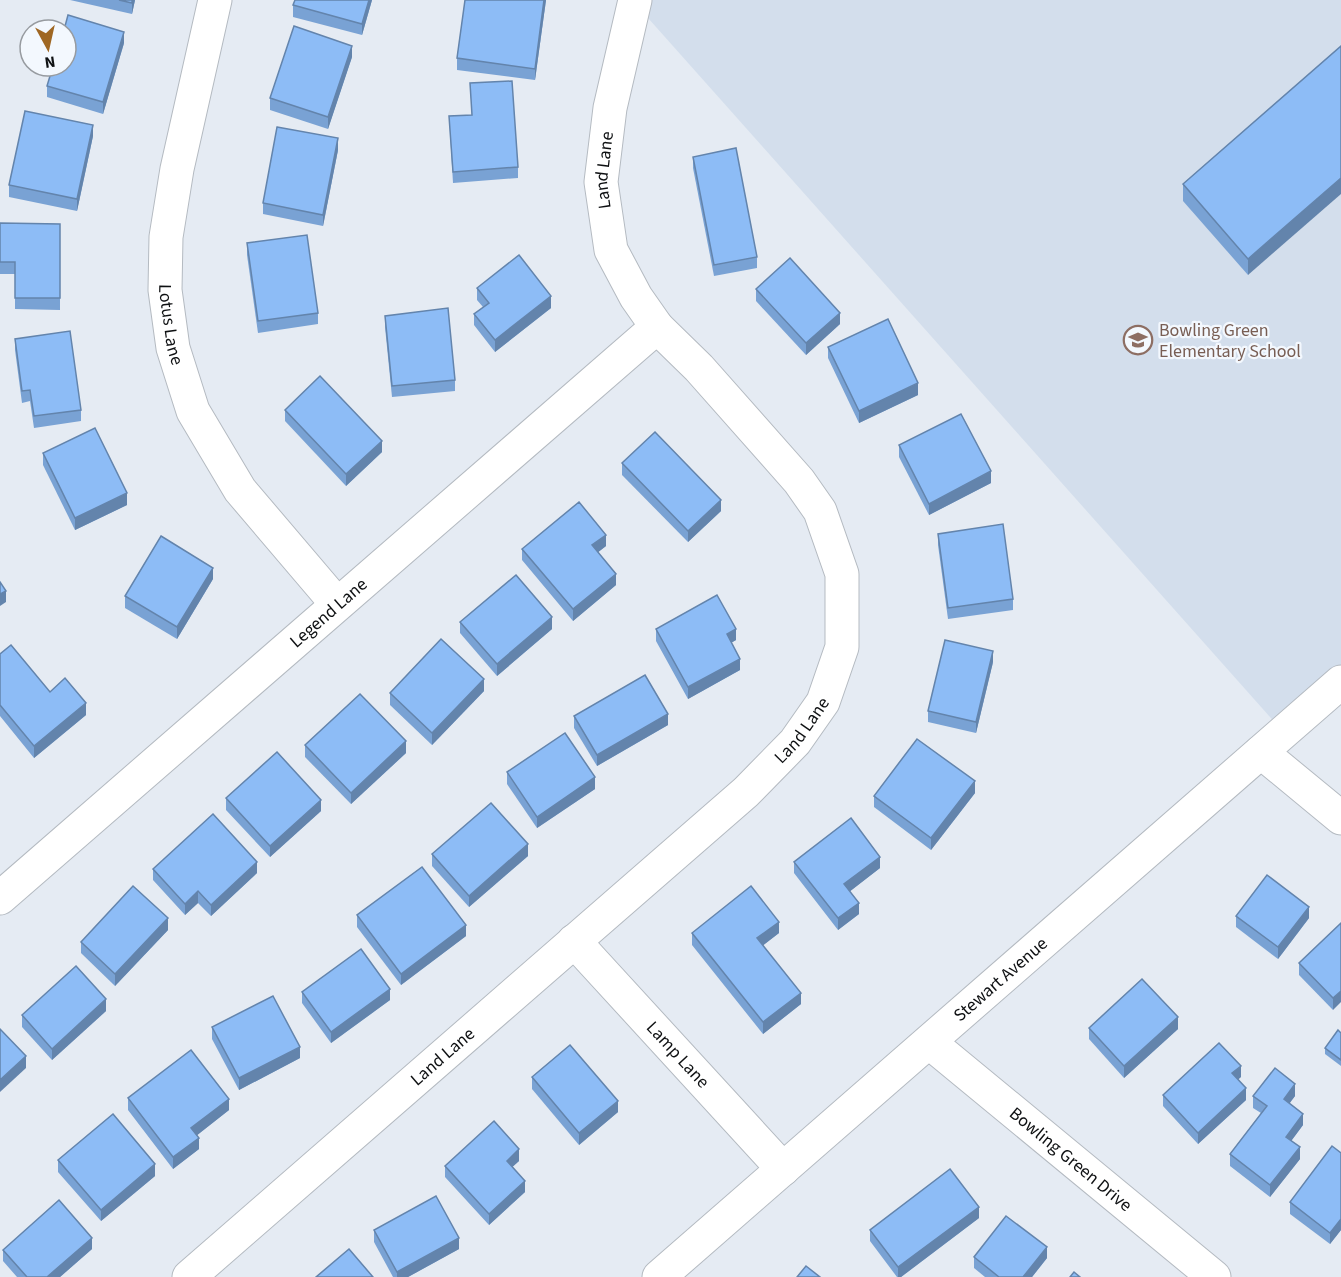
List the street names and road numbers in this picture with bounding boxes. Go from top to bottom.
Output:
street label: Land Lane [589,130,620,211]
street label: Lotus Lane [152,284,190,368]
street label: Legend Lane [285,572,373,654]
street label: Land Lane [769,692,836,769]
street label: Stewart Avenue [948,932,1053,1028]
street label: Lamp Lane [640,1016,715,1094]
street label: Land Lane [405,1022,480,1092]
street label: Bowling Green Drive [1004,1101,1137,1218]

